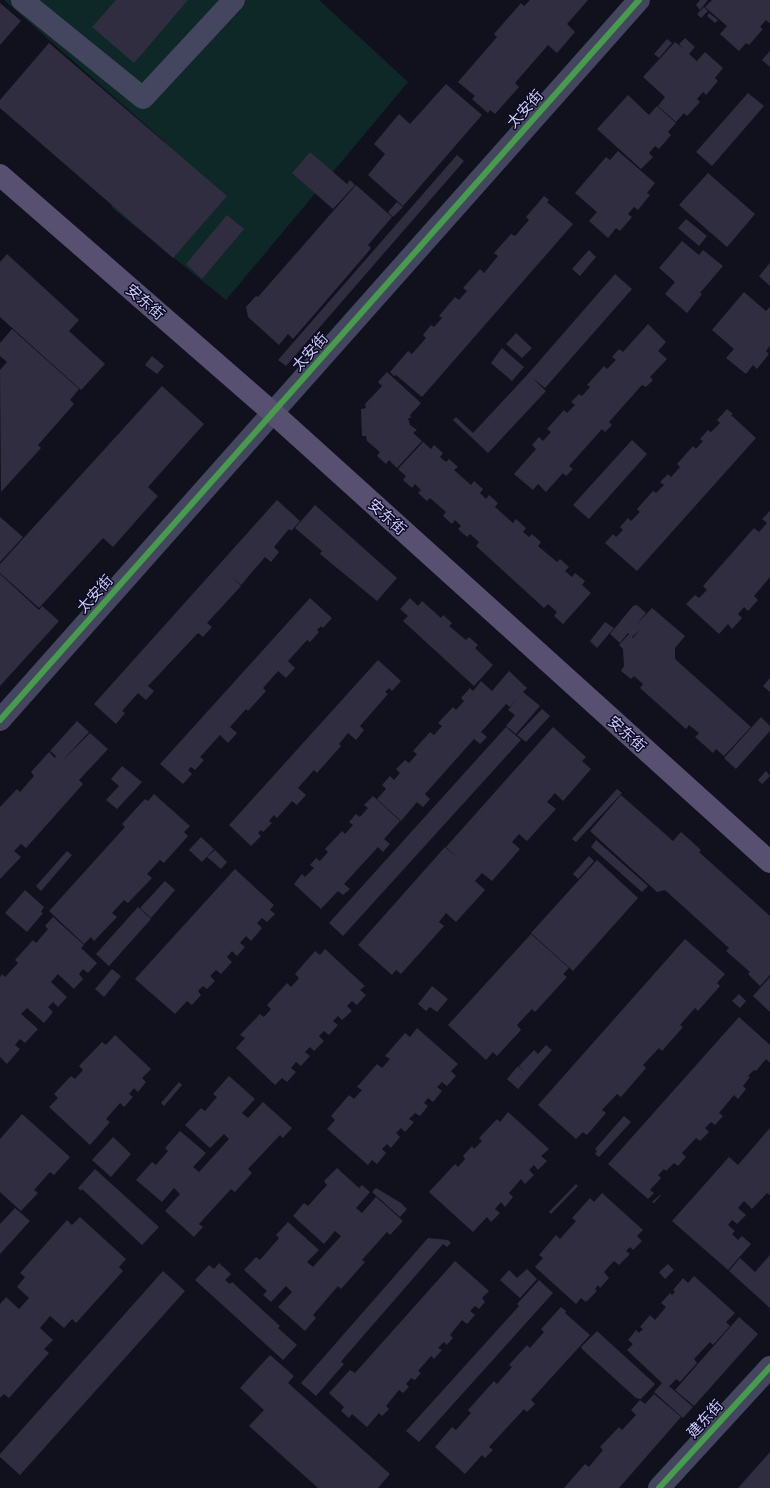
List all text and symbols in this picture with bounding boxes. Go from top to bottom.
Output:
street label: 太安街 [503,86,547,132]
street label: 安东街 [122,280,168,324]
street label: 太安街 [288,329,332,375]
street label: 安东街 [364,495,410,539]
street label: 太安街 [73,571,117,617]
street label: 安东街 [604,712,650,756]
street label: 建东街 [683,1396,727,1442]

